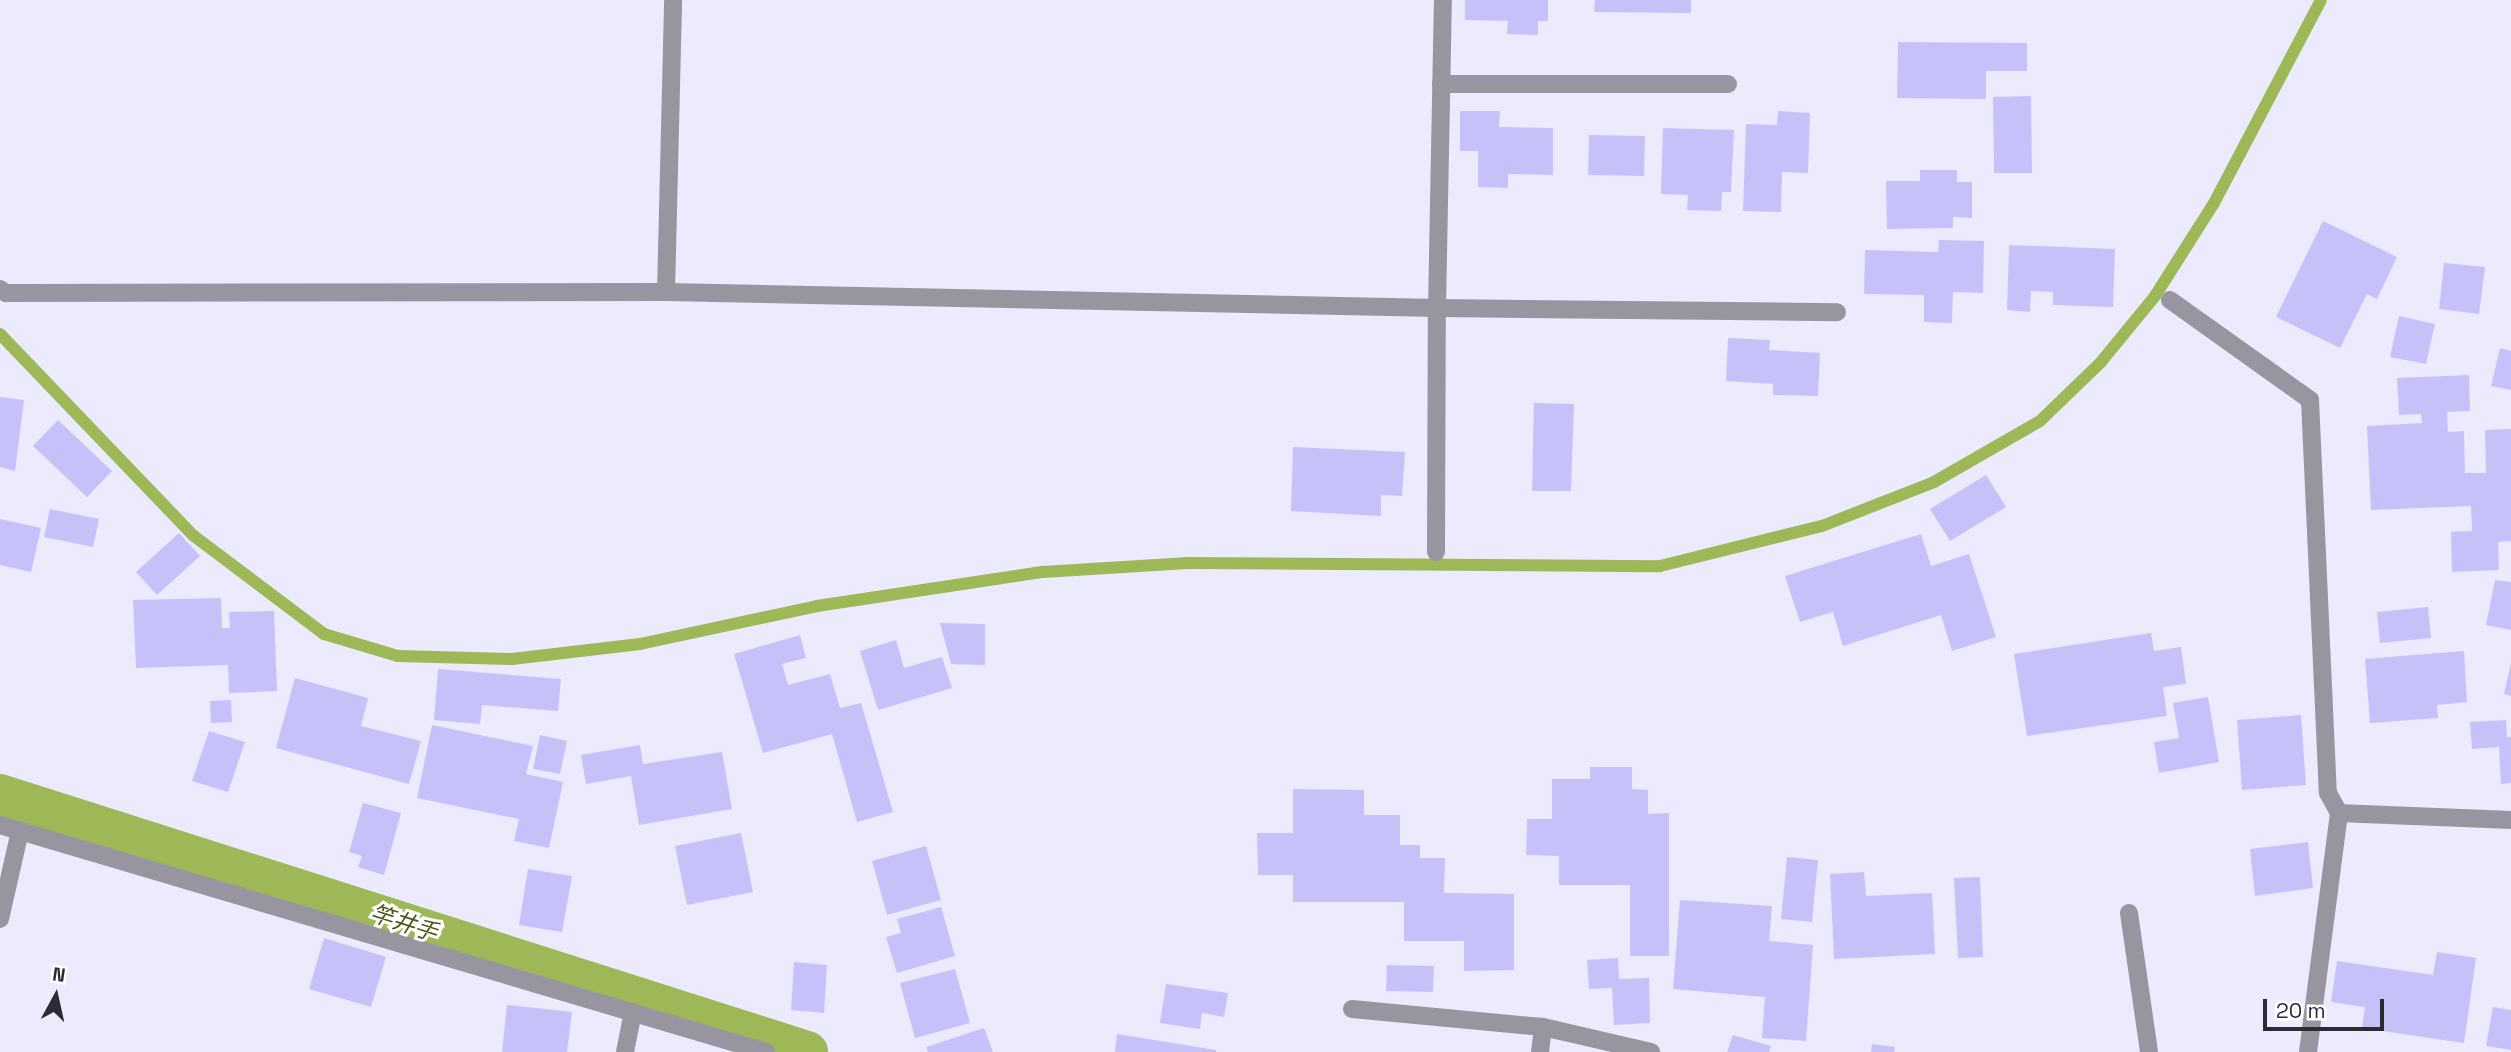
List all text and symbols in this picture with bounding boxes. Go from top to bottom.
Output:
water label: 竿井手 [367,899,441,947]
north arrow [21,961,91,1031]
text: N [51,961,67,988]
scale bar [2266,986,2387,1030]
text: 20 m [2276,997,2326,1024]

